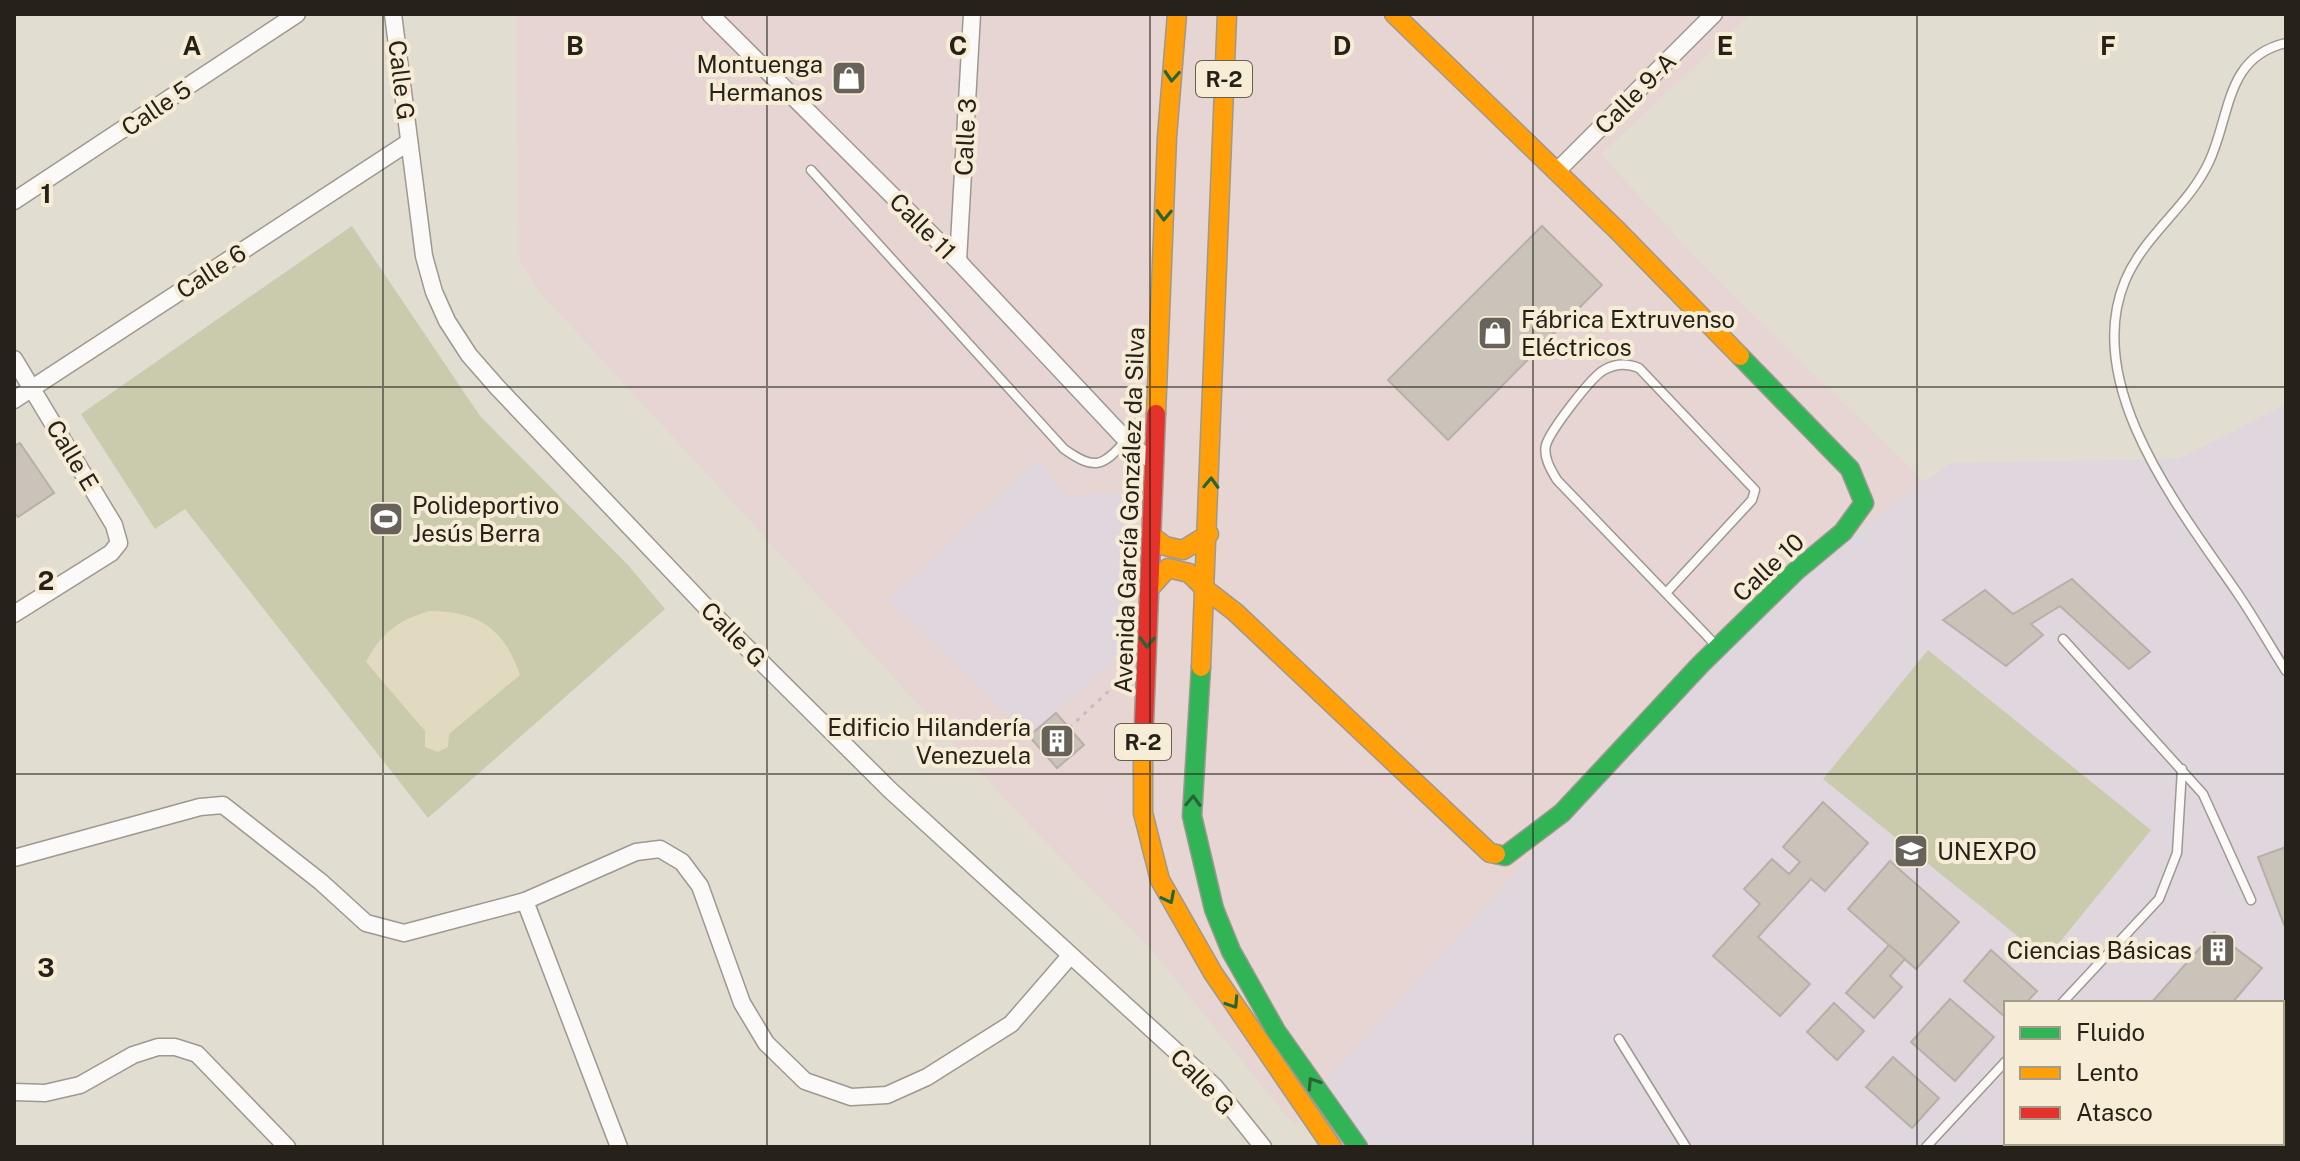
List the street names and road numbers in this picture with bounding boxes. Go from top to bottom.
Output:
street label: Calle G [383,39,421,121]
street label: Calle 9-A [1589,47,1681,139]
road number: R-2 [1196,61,1252,97]
street label: Calle 5 [116,75,196,141]
street label: Calle 3 [949,98,981,176]
street label: Calle 11 [884,187,962,265]
street label: Calle 6 [171,238,251,304]
street label: Avenida García González da Silva [1109,326,1149,694]
street label: Calle E [41,415,105,495]
street label: Calle 10 [1727,527,1809,607]
street label: Calle G [696,596,772,672]
road number: R-2 [1115,724,1171,760]
street label: Calle G [1165,1042,1241,1120]

